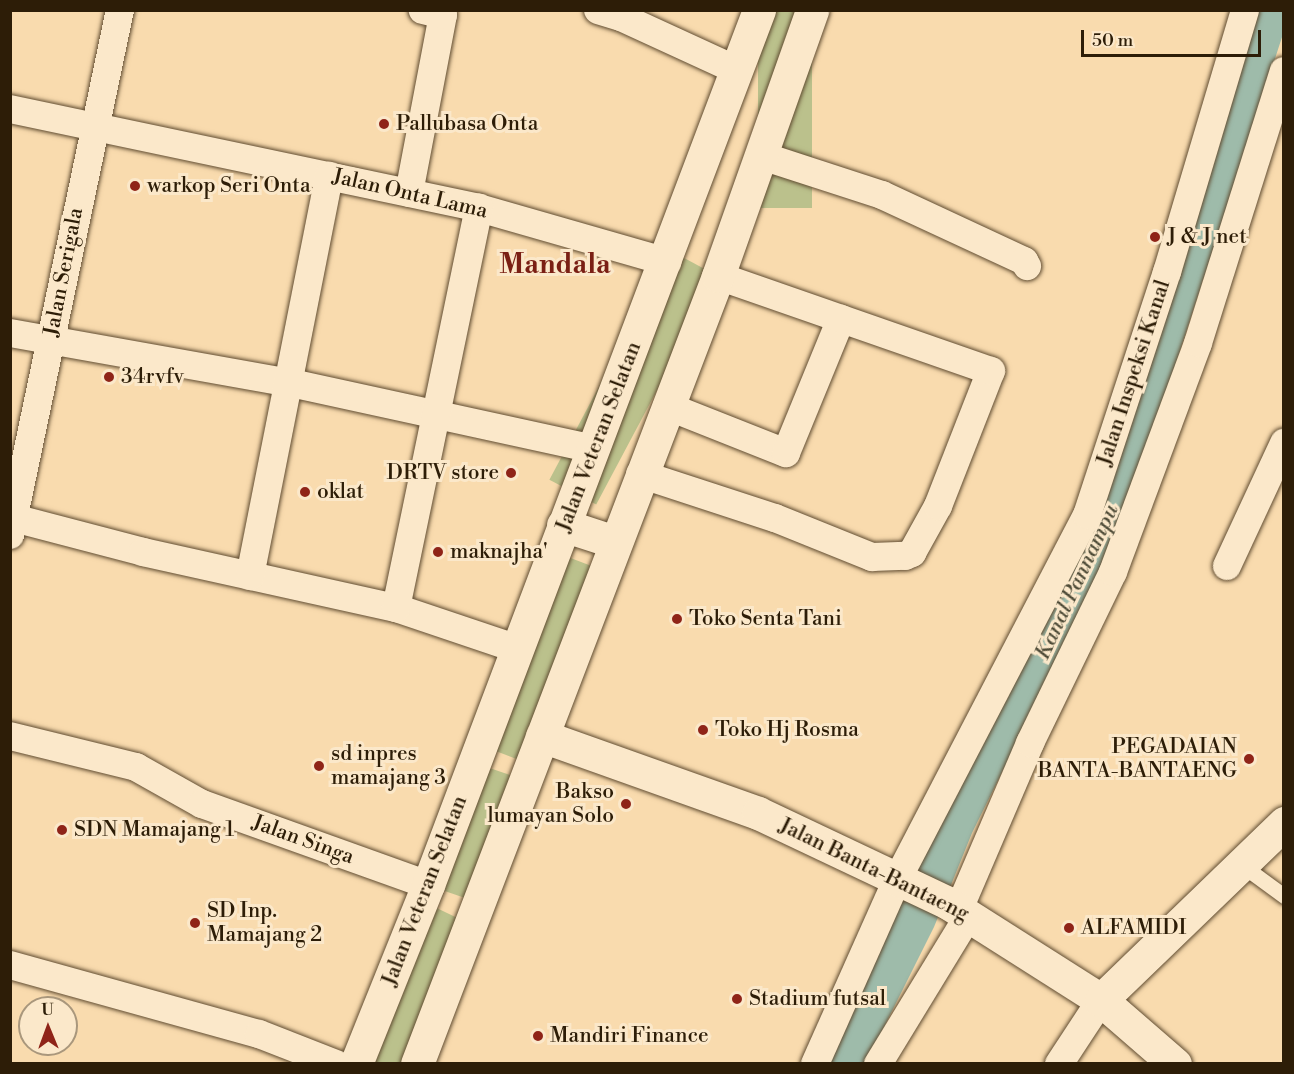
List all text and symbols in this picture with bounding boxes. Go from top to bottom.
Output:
scale bar [1084,18,1264,56]
text: 50 m [1092,29,1133,52]
place label: Pallubasa Onta [396,111,538,137]
marker: Pallubasa Onta [377,117,391,131]
street label: Jalan Onta Lama [330,164,490,224]
place label: warkop Seri Onta [147,173,311,199]
marker: warkop Seri Onta [128,179,142,193]
street label: Jalan Serigala [39,205,89,339]
place label: J & J net [1167,224,1247,250]
marker: J & J net [1148,230,1162,244]
district label: Mandala [499,250,611,282]
street label: Jalan Inspeksi Kanal [1092,277,1176,469]
street label: Jalan Veteran Selatan [551,338,647,536]
place label: 34rvfv [121,364,184,390]
marker: 34rvfv [102,370,116,384]
place label: DRTV store [387,460,499,486]
marker: DRTV store [504,466,518,480]
place label: oklat [317,479,364,505]
marker: oklat [298,485,312,499]
water label: Kanal Pannampu [1029,500,1125,664]
place label: maknajha' [450,539,548,565]
marker: maknajha' [431,545,445,559]
place label: Toko Senta Tani [689,606,842,632]
marker: Toko Senta Tani [670,612,684,626]
place label: Toko Hj Rosma [715,717,859,743]
marker: Toko Hj Rosma [696,723,710,737]
place label: PEGADAIAN BANTA-BANTAENG [1038,734,1237,784]
place label: sd inpres mamajang 3 [331,741,446,791]
marker: PEGADAIAN BANTA-BANTAENG [1242,752,1256,766]
marker: sd inpres mamajang 3 [312,759,326,773]
place label: Bakso lumayan Solo [487,779,614,829]
street label: Jalan Veteran Selatan [377,792,473,990]
marker: Bakso lumayan Solo [619,797,633,811]
street label: Jalan Singa [249,810,357,870]
street label: Jalan Banta-Bantaeng [775,813,973,927]
place label: SDN Mamajang 1 [74,817,234,843]
marker: SDN Mamajang 1 [55,823,69,837]
place label: SD Inp. Mamajang 2 [207,898,322,948]
place label: ALFAMIDI [1081,915,1187,941]
marker: SD Inp. Mamajang 2 [188,916,202,930]
marker: ALFAMIDI [1062,921,1076,935]
place label: Stadium futsal [749,986,886,1012]
marker: Stadium futsal [730,992,744,1006]
north arrow [18,996,78,1056]
text: U [41,1000,54,1020]
place label: Mandiri Finance [550,1023,709,1049]
marker: Mandiri Finance [531,1029,545,1043]

